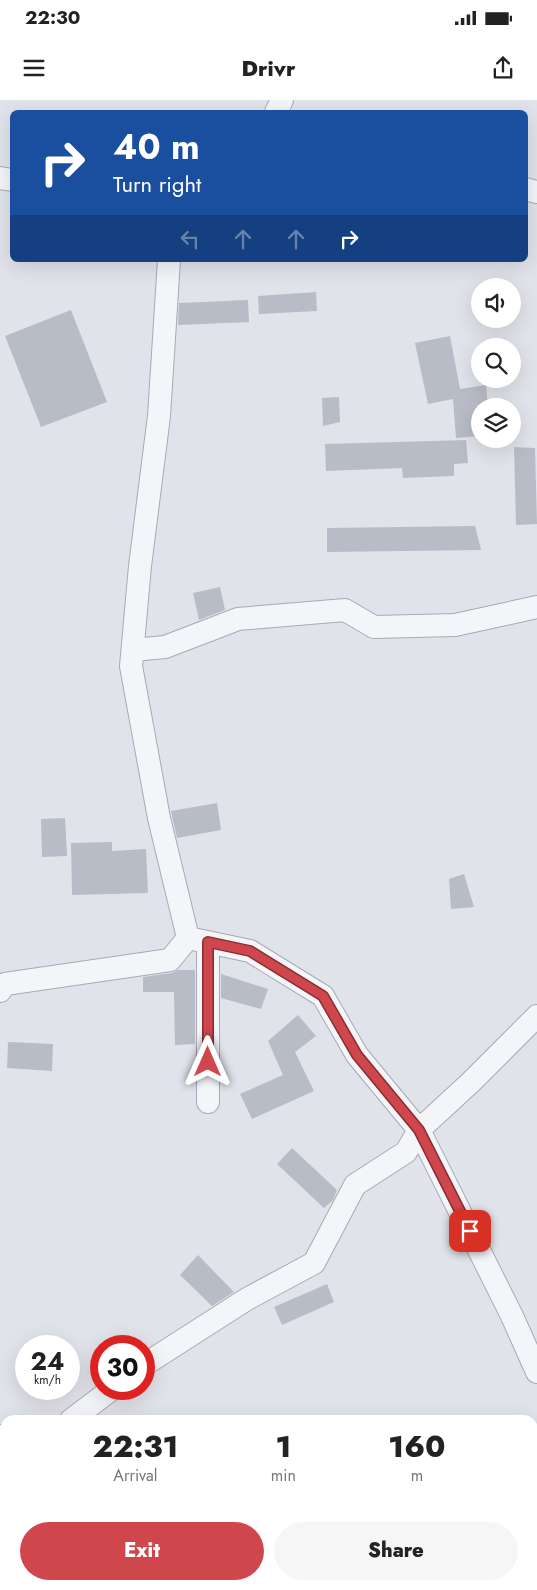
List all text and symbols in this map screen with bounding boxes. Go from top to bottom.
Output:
text: 22:30 [25,4,80,31]
text: Drivr [242,52,295,84]
icon: menu [20,54,48,82]
icon: share [489,54,517,82]
text: 40 m [113,122,200,172]
icon: right [30,130,95,195]
text: Turn right [113,168,201,200]
icon: left [176,225,204,253]
icon: ahead [229,225,257,253]
icon: ahead [282,225,310,253]
icon: right [335,225,363,253]
map controls [471,278,521,448]
button: sound [471,278,521,328]
button: search [471,338,521,388]
button: layers [471,398,521,448]
position arrow [181,1035,233,1087]
pin [449,1210,491,1252]
icon: arrive [456,1217,484,1245]
speed limit sign: 30 [90,1335,155,1400]
text: 24 [31,1343,64,1379]
text: km/h [34,1371,61,1389]
text: 22:31 [92,1425,178,1468]
text: 1 [275,1425,291,1468]
text: 160 [388,1425,446,1468]
text: Arrival [113,1464,157,1487]
text: min [271,1464,296,1487]
text: m [411,1464,423,1487]
button: Exit [20,1522,264,1580]
button: Share [274,1522,518,1580]

